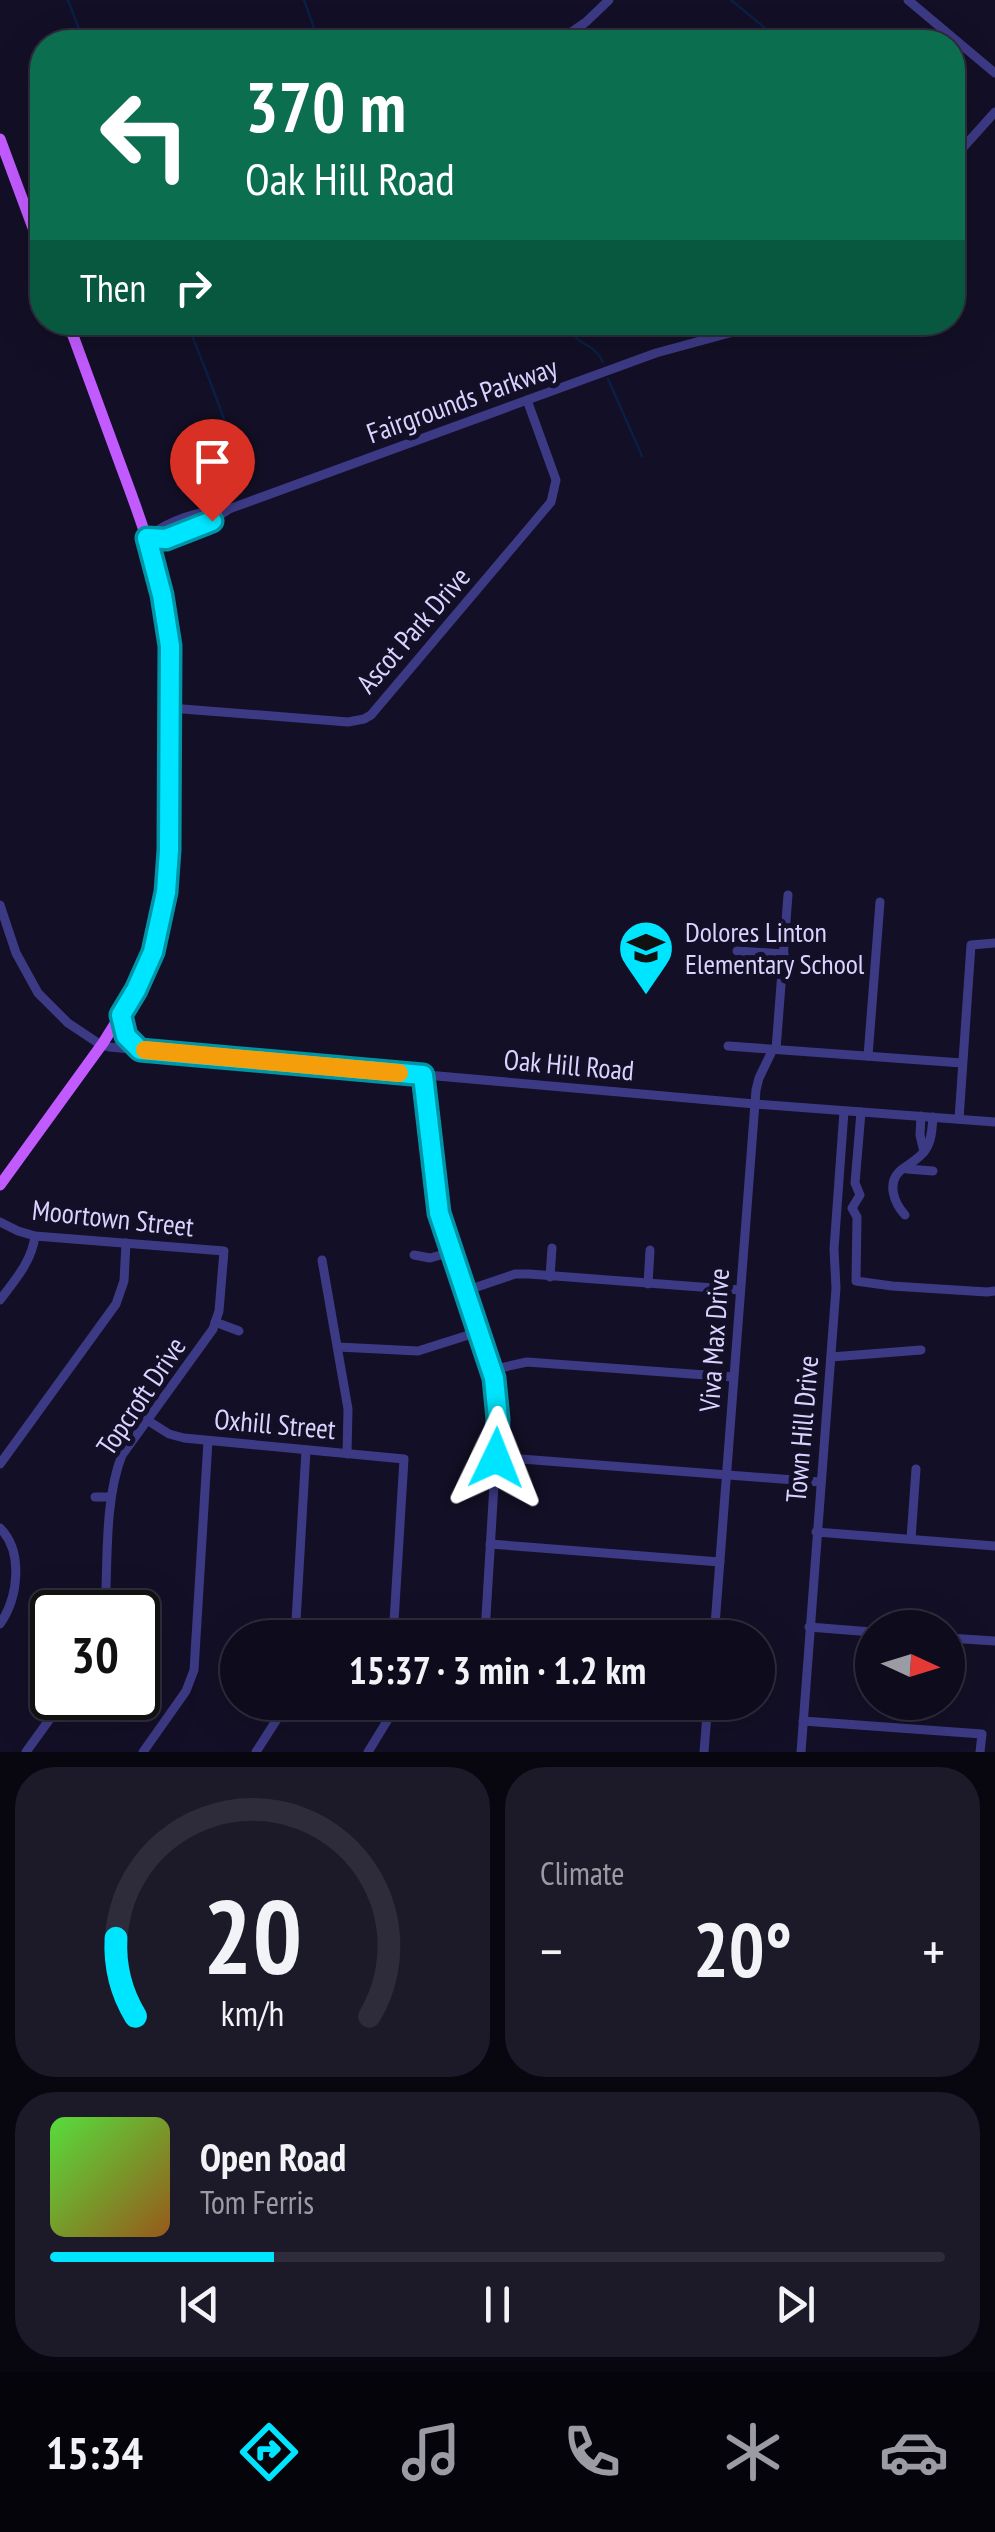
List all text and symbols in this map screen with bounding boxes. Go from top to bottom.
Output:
text: 370 m [245,61,406,151]
icon: left [80,70,210,200]
text: Oak Hill Road [245,149,455,207]
icon: right [166,260,221,315]
text: Then [80,263,146,312]
street label: Fairgrounds Parkway [361,348,563,451]
pin [170,419,255,522]
icon: arrive [185,434,240,489]
street label: Ascot Park Drive [348,559,478,701]
place label: Dolores Linton Elementary School [685,913,865,982]
school or university icon: Dolores Linton Elementary School [616,918,676,997]
street label: Oak Hill Road [502,1040,636,1089]
street label: Moortown Street [30,1191,196,1244]
street label: Viva Max Drive [690,1267,737,1414]
street label: Topcroft Drive [88,1330,194,1462]
street label: Town Hill Drive [777,1354,826,1504]
street label: Oxhill Street [213,1400,338,1447]
position arrow [444,1406,548,1510]
speed limit sign: 30 [30,1590,160,1720]
north arrow [855,1610,965,1720]
map controls [855,1610,965,1720]
text: 15:37 · 3 min · 1.2 km [349,1645,646,1694]
text: Climate [540,1852,624,1894]
text: 20 [203,1868,302,2003]
text: 20° [693,1901,792,1998]
text: − [540,1915,563,1986]
text: + [922,1915,945,1986]
text: km/h [221,1990,284,2036]
text: Open Road [200,2132,346,2181]
text: Tom Ferris [200,2181,314,2223]
icon: previous [172,2277,227,2332]
icon: pause [470,2277,525,2332]
icon: next [768,2277,823,2332]
icon: directions [234,2417,304,2487]
icon: music [396,2417,466,2487]
icon: phone [557,2417,627,2487]
icon: climate [718,2417,788,2487]
icon: car [879,2417,949,2487]
text: 15:34 [46,2423,143,2481]

